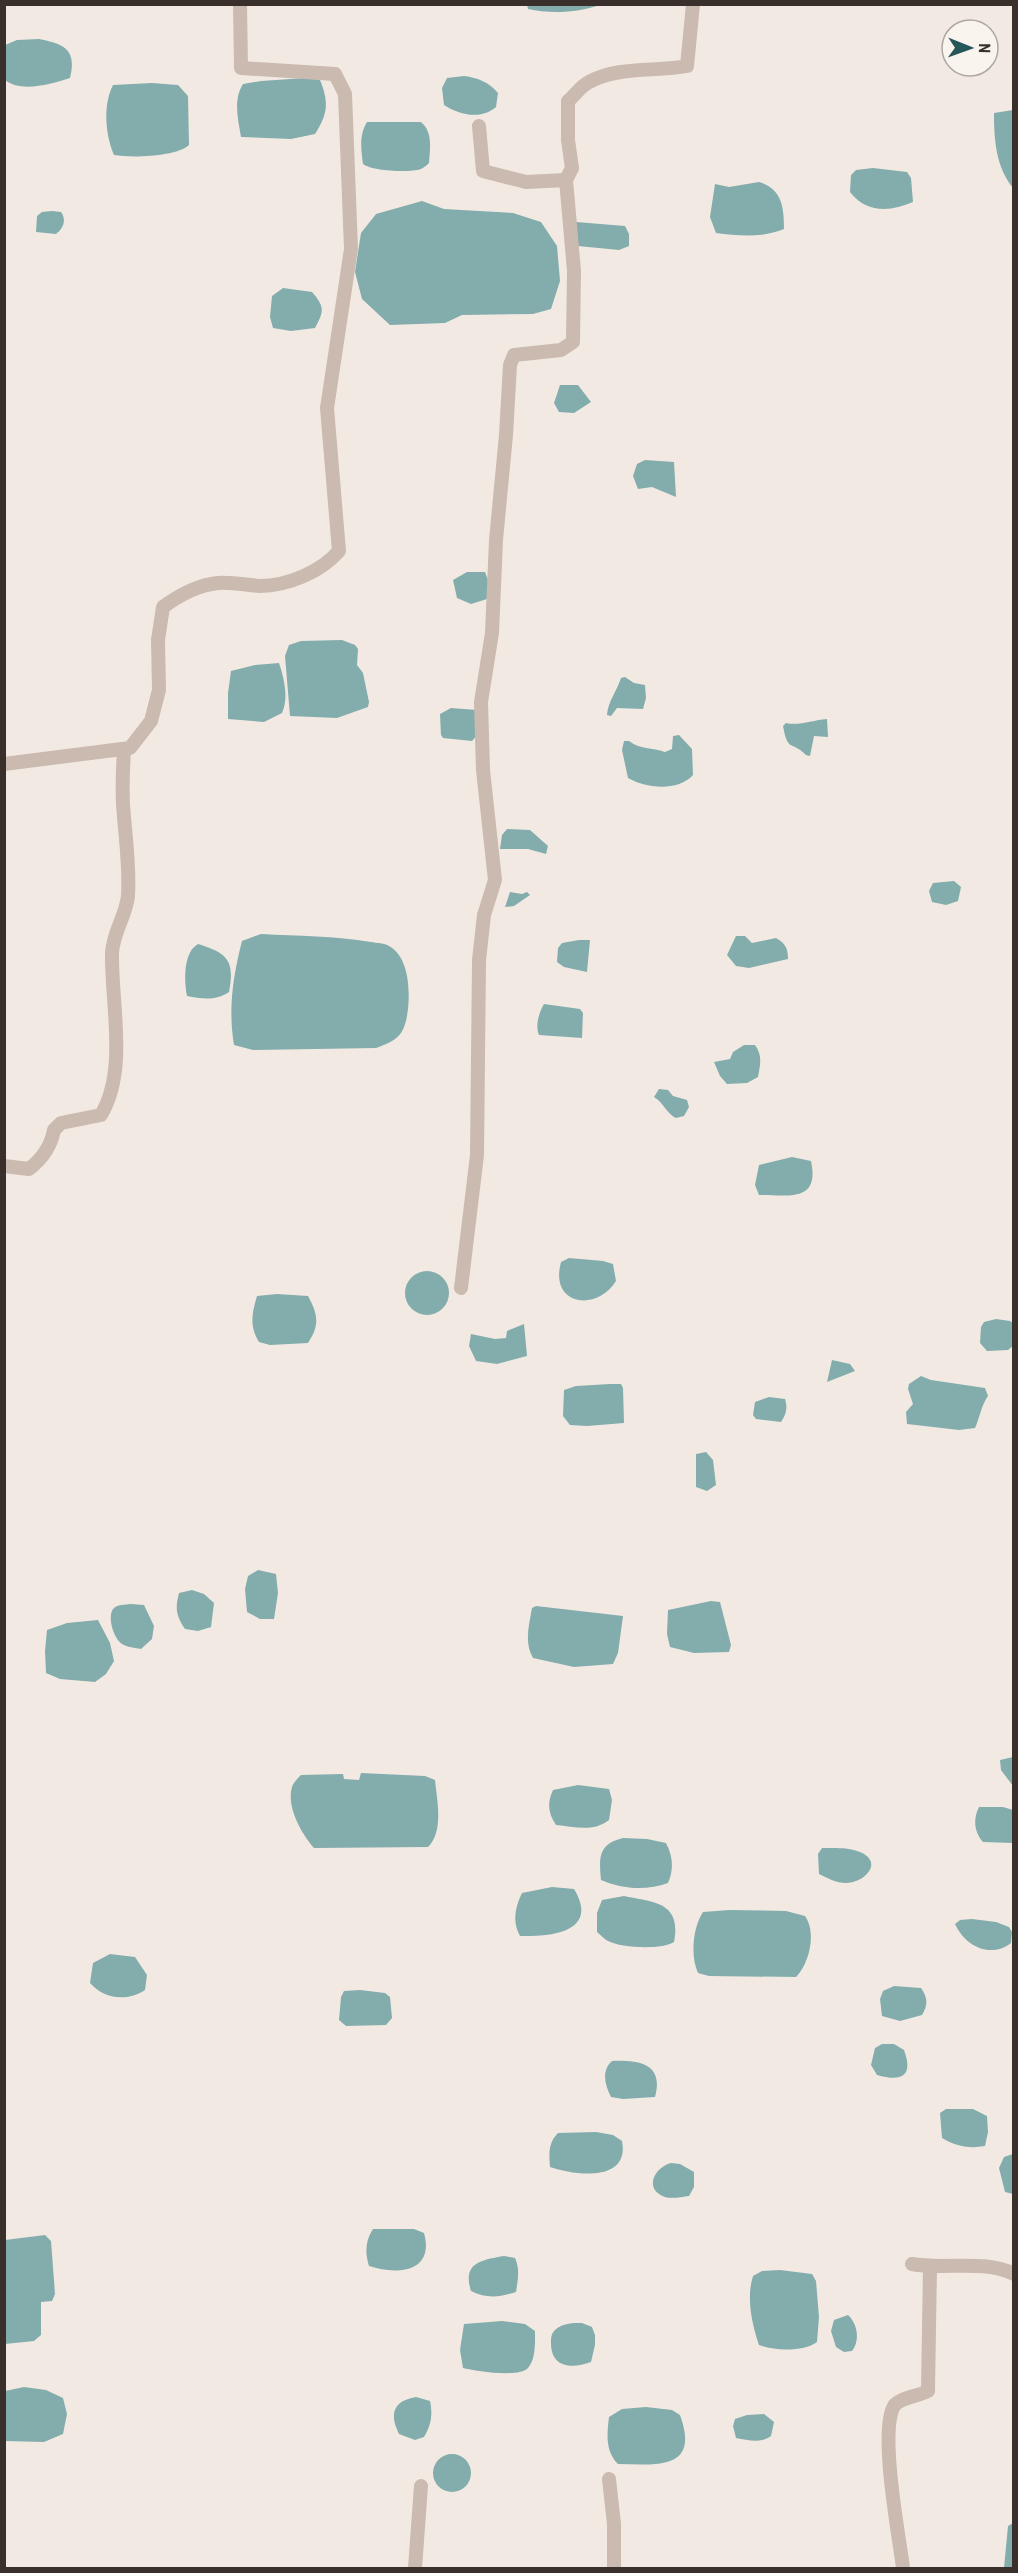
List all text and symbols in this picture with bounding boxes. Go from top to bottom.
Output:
north arrow [940,18,1000,78]
text: N [975,43,994,53]

